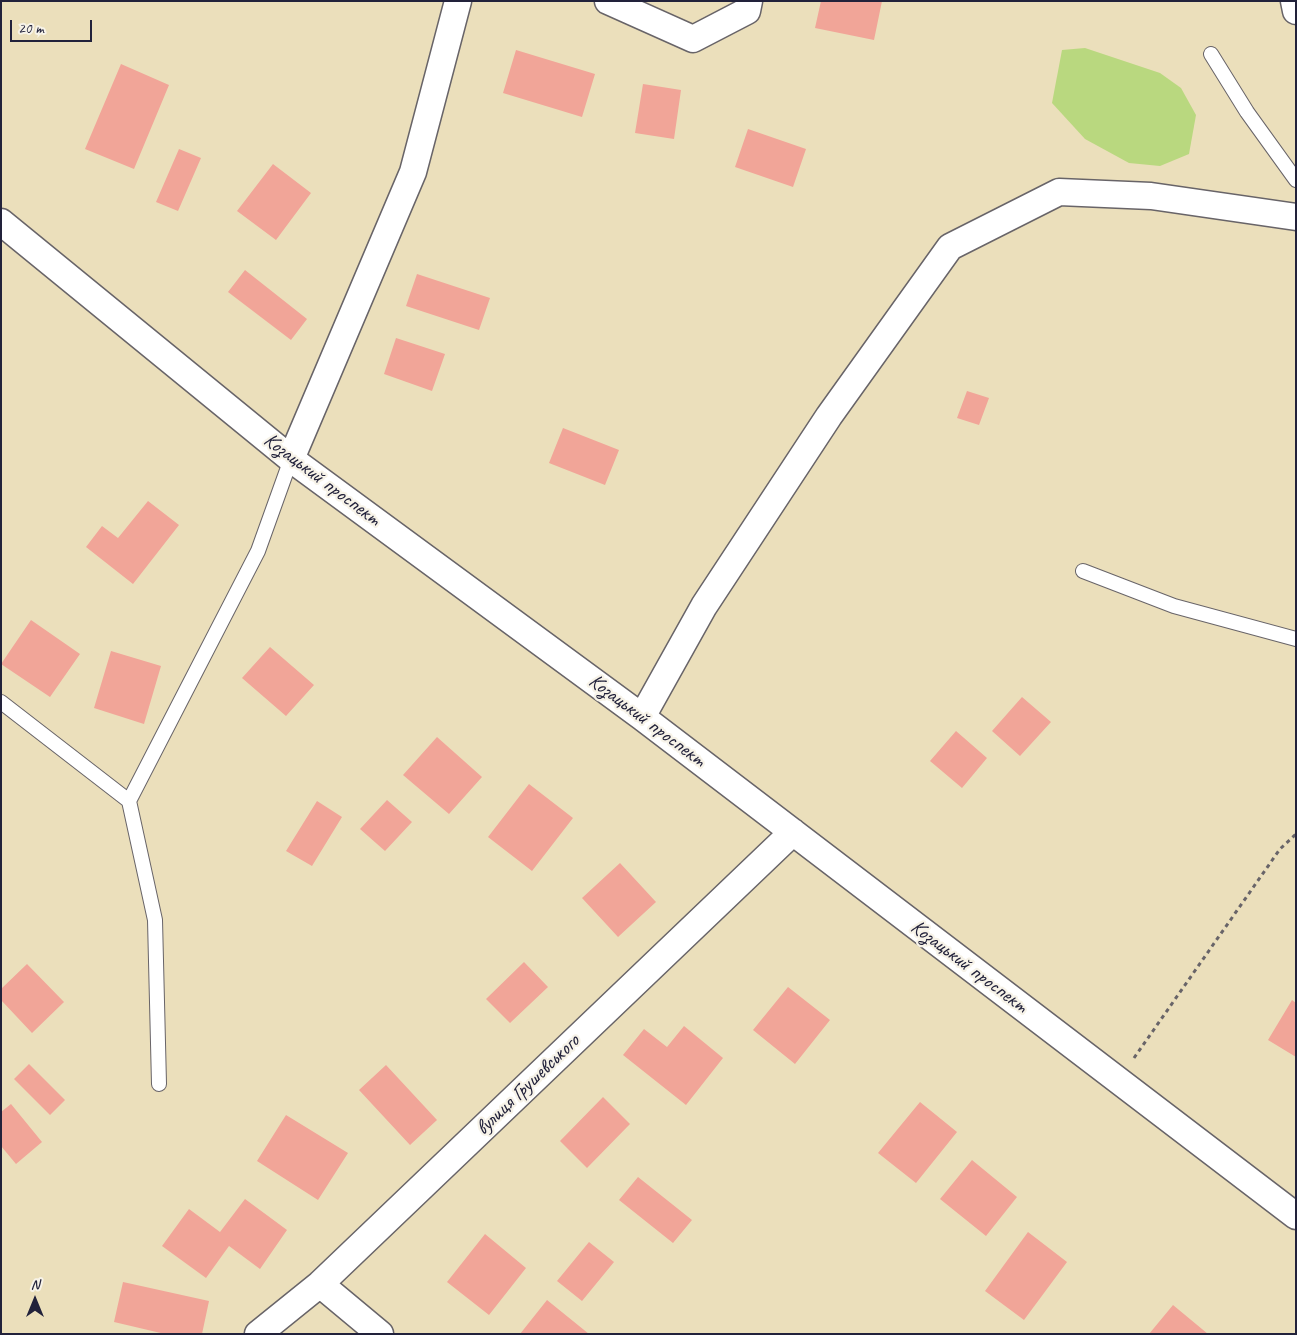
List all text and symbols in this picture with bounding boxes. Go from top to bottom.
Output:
scale bar [12,10,95,42]
text: 20 m [18,19,44,38]
street label: Козацький проспект [258,428,386,532]
street label: Козацький проспект [583,669,711,773]
street label: Козацький проспект [905,915,1033,1019]
street label: вулиця Грушевського [471,1029,585,1141]
north arrow [10,1275,60,1325]
text: N [31,1276,39,1293]

